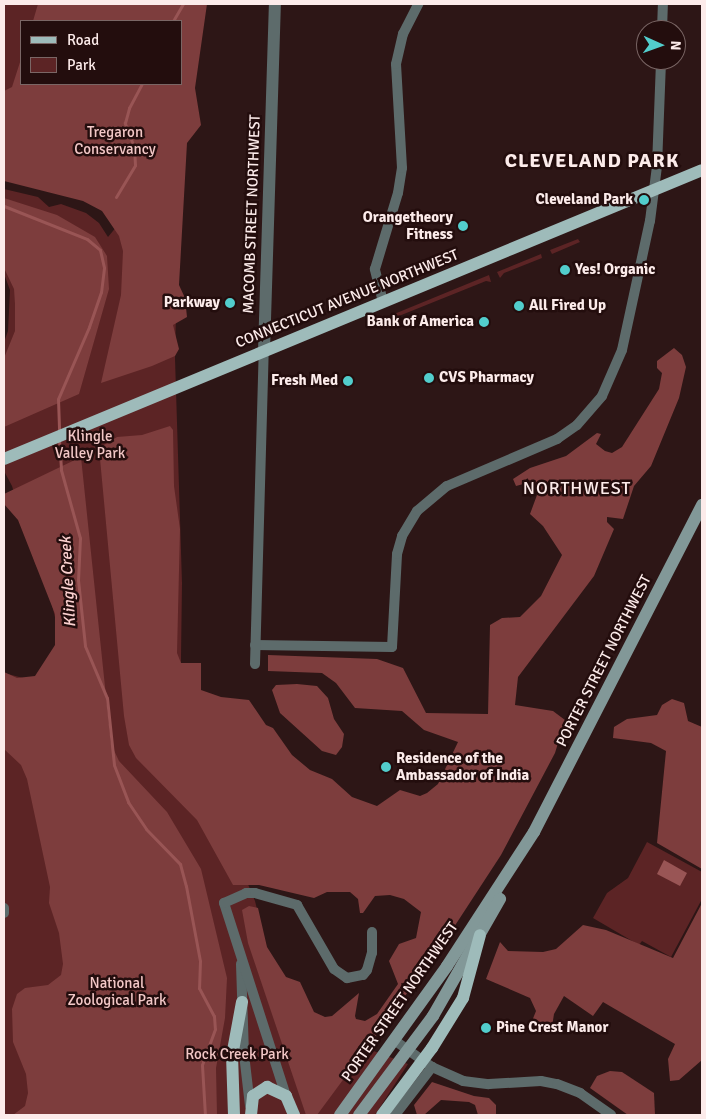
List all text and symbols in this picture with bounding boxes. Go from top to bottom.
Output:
legend [20,20,182,85]
north arrow [636,20,686,70]
text: Road [67,31,99,49]
text: N [667,40,684,51]
text: Park [67,56,96,74]
street label: MACOMB STREET NORTHWEST [240,114,264,314]
park label: Tregaron Conservancy [74,123,156,158]
district label: CLEVELAND PARK [503,148,681,172]
place label: Cleveland Park [535,191,633,209]
marker: Cleveland Park [637,193,651,207]
place label: Orangetheory Fitness [363,208,453,243]
marker: Orangetheory Fitness [457,220,469,232]
street label: CONNECTICUT AVENUE NORTHWEST [233,246,461,352]
place label: Yes! Organic [575,261,655,279]
marker: Yes! Organic [559,264,571,276]
place label: Parkway [164,294,220,312]
marker: Parkway [224,297,236,309]
place label: All Fired Up [529,297,606,315]
marker: All Fired Up [513,300,525,312]
place label: Bank of America [367,313,474,331]
marker: Bank of America [478,316,490,328]
place label: CVS Pharmacy [439,369,534,387]
place label: Fresh Med [271,372,338,390]
marker: CVS Pharmacy [423,372,435,384]
marker: Fresh Med [342,375,354,387]
park label: Klingle Valley Park [55,427,125,462]
district label: NORTHWEST [522,477,632,499]
water label: Klingle Creek [56,536,80,628]
street label: PORTER STREET NORTHWEST [553,572,655,750]
place label: Residence of the Ambassador of India [396,749,529,784]
marker: Residence of the Ambassador of India [380,761,392,773]
street label: PORTER STREET NORTHWEST [338,919,462,1085]
park label: National Zoological Park [68,974,166,1009]
place label: Pine Crest Manor [496,1019,608,1037]
marker: Pine Crest Manor [480,1022,492,1034]
park label: Rock Creek Park [185,1046,289,1064]

